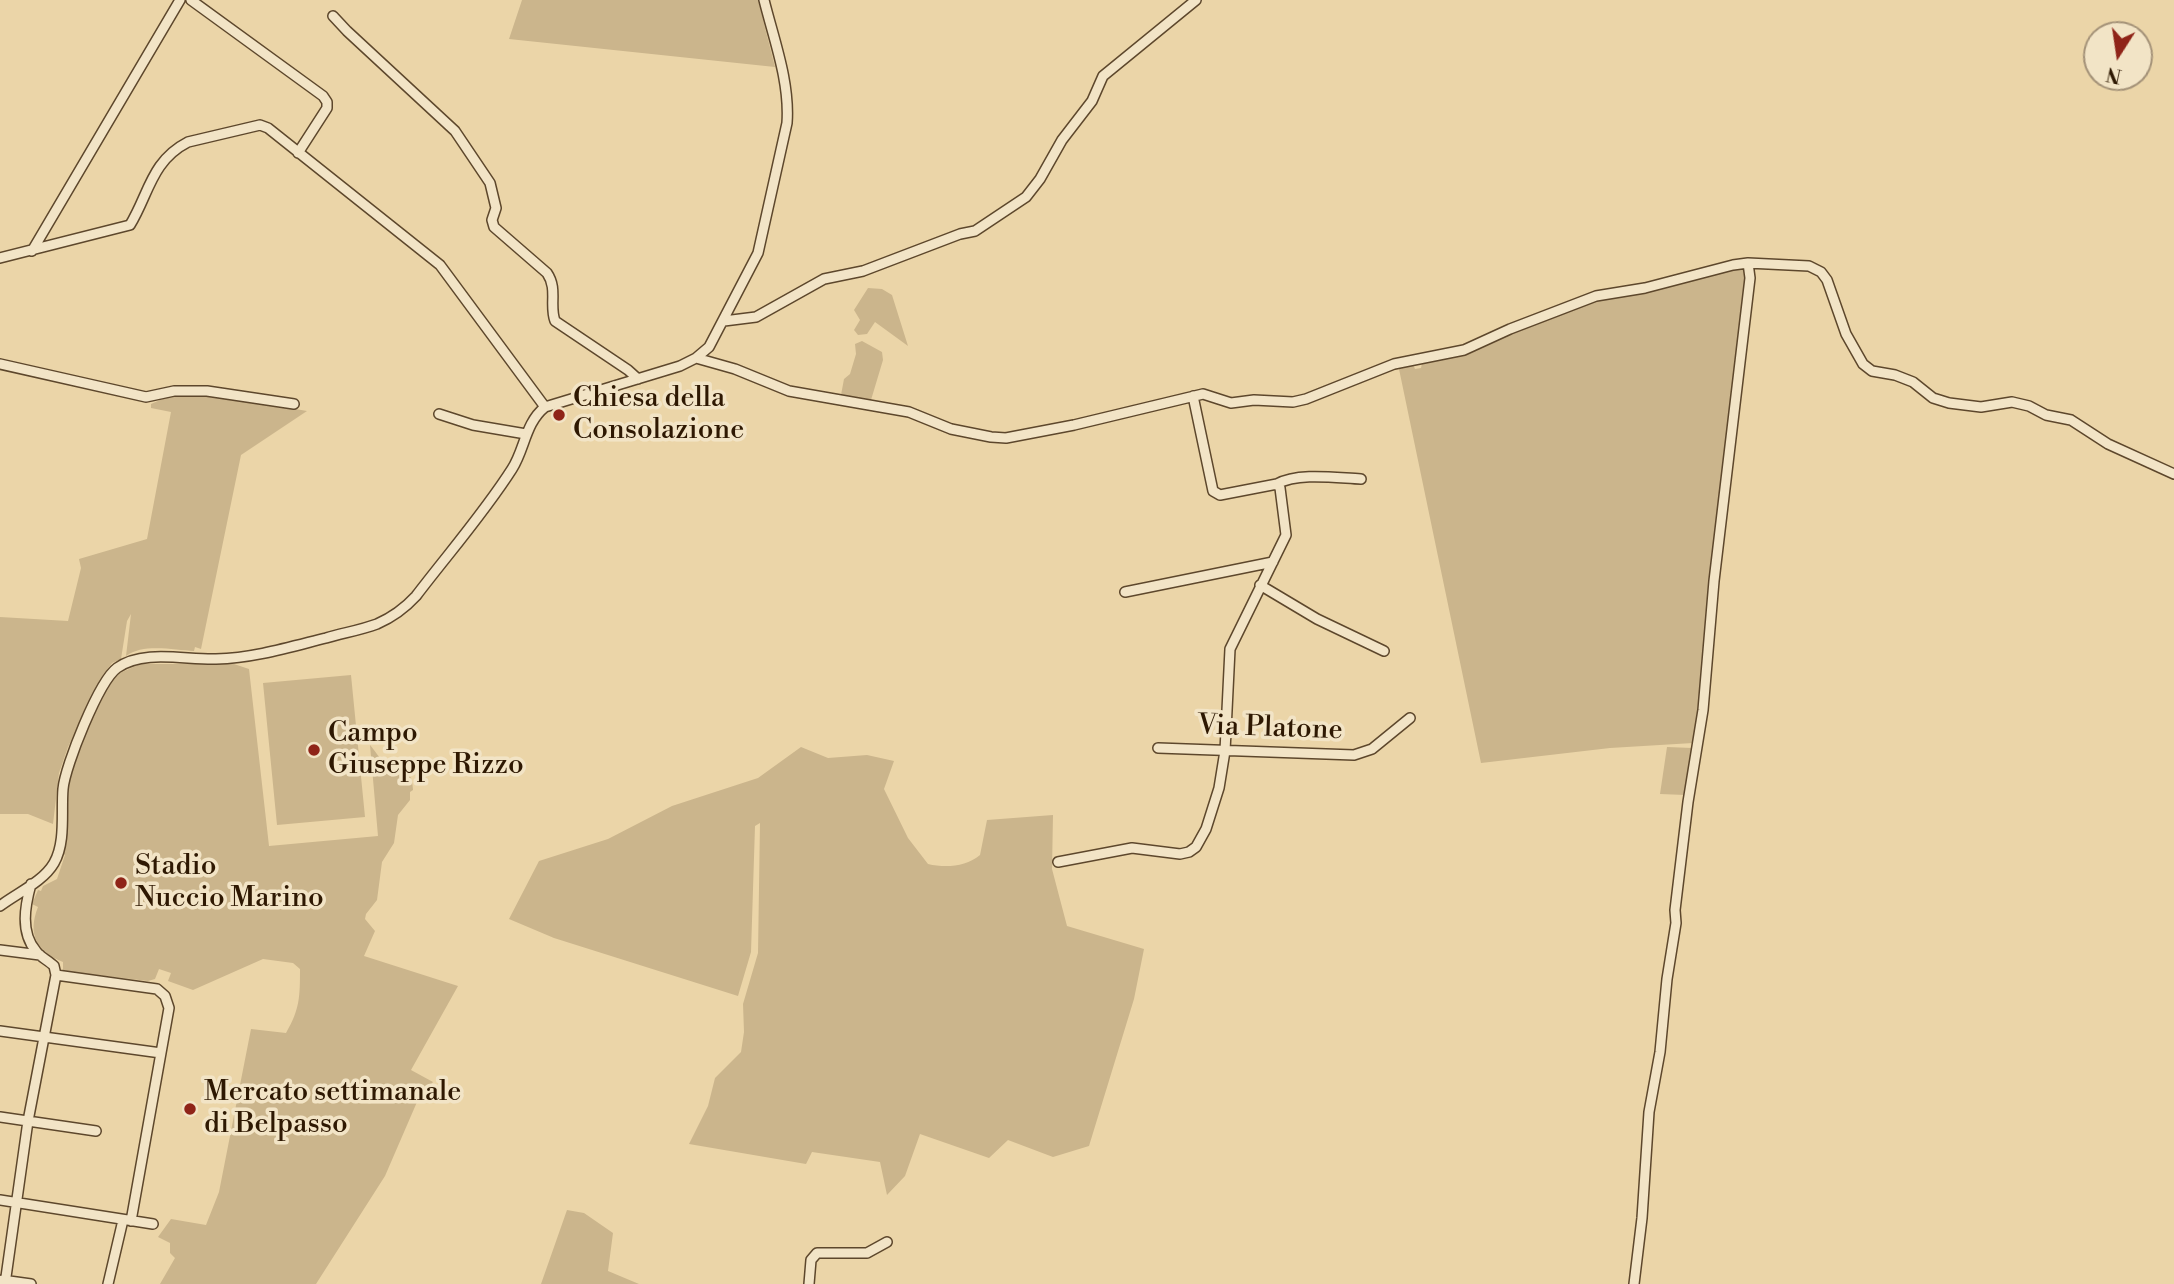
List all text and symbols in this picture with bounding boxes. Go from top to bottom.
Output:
north arrow [2083,21,2153,91]
text: N [2104,61,2124,88]
place label: Chiesa della Consolazione [573,382,744,448]
marker: Chiesa della Consolazione [551,407,567,423]
street label: Via Platone [1197,710,1343,748]
place label: Campo Giuseppe Rizzo [328,717,524,783]
marker: Campo Giuseppe Rizzo [306,742,322,758]
place label: Stadio Nuccio Marino [135,850,324,916]
marker: Stadio Nuccio Marino [113,875,129,891]
place label: Mercato settimanale di Belpasso [204,1076,461,1142]
marker: Mercato settimanale di Belpasso [182,1101,198,1117]

